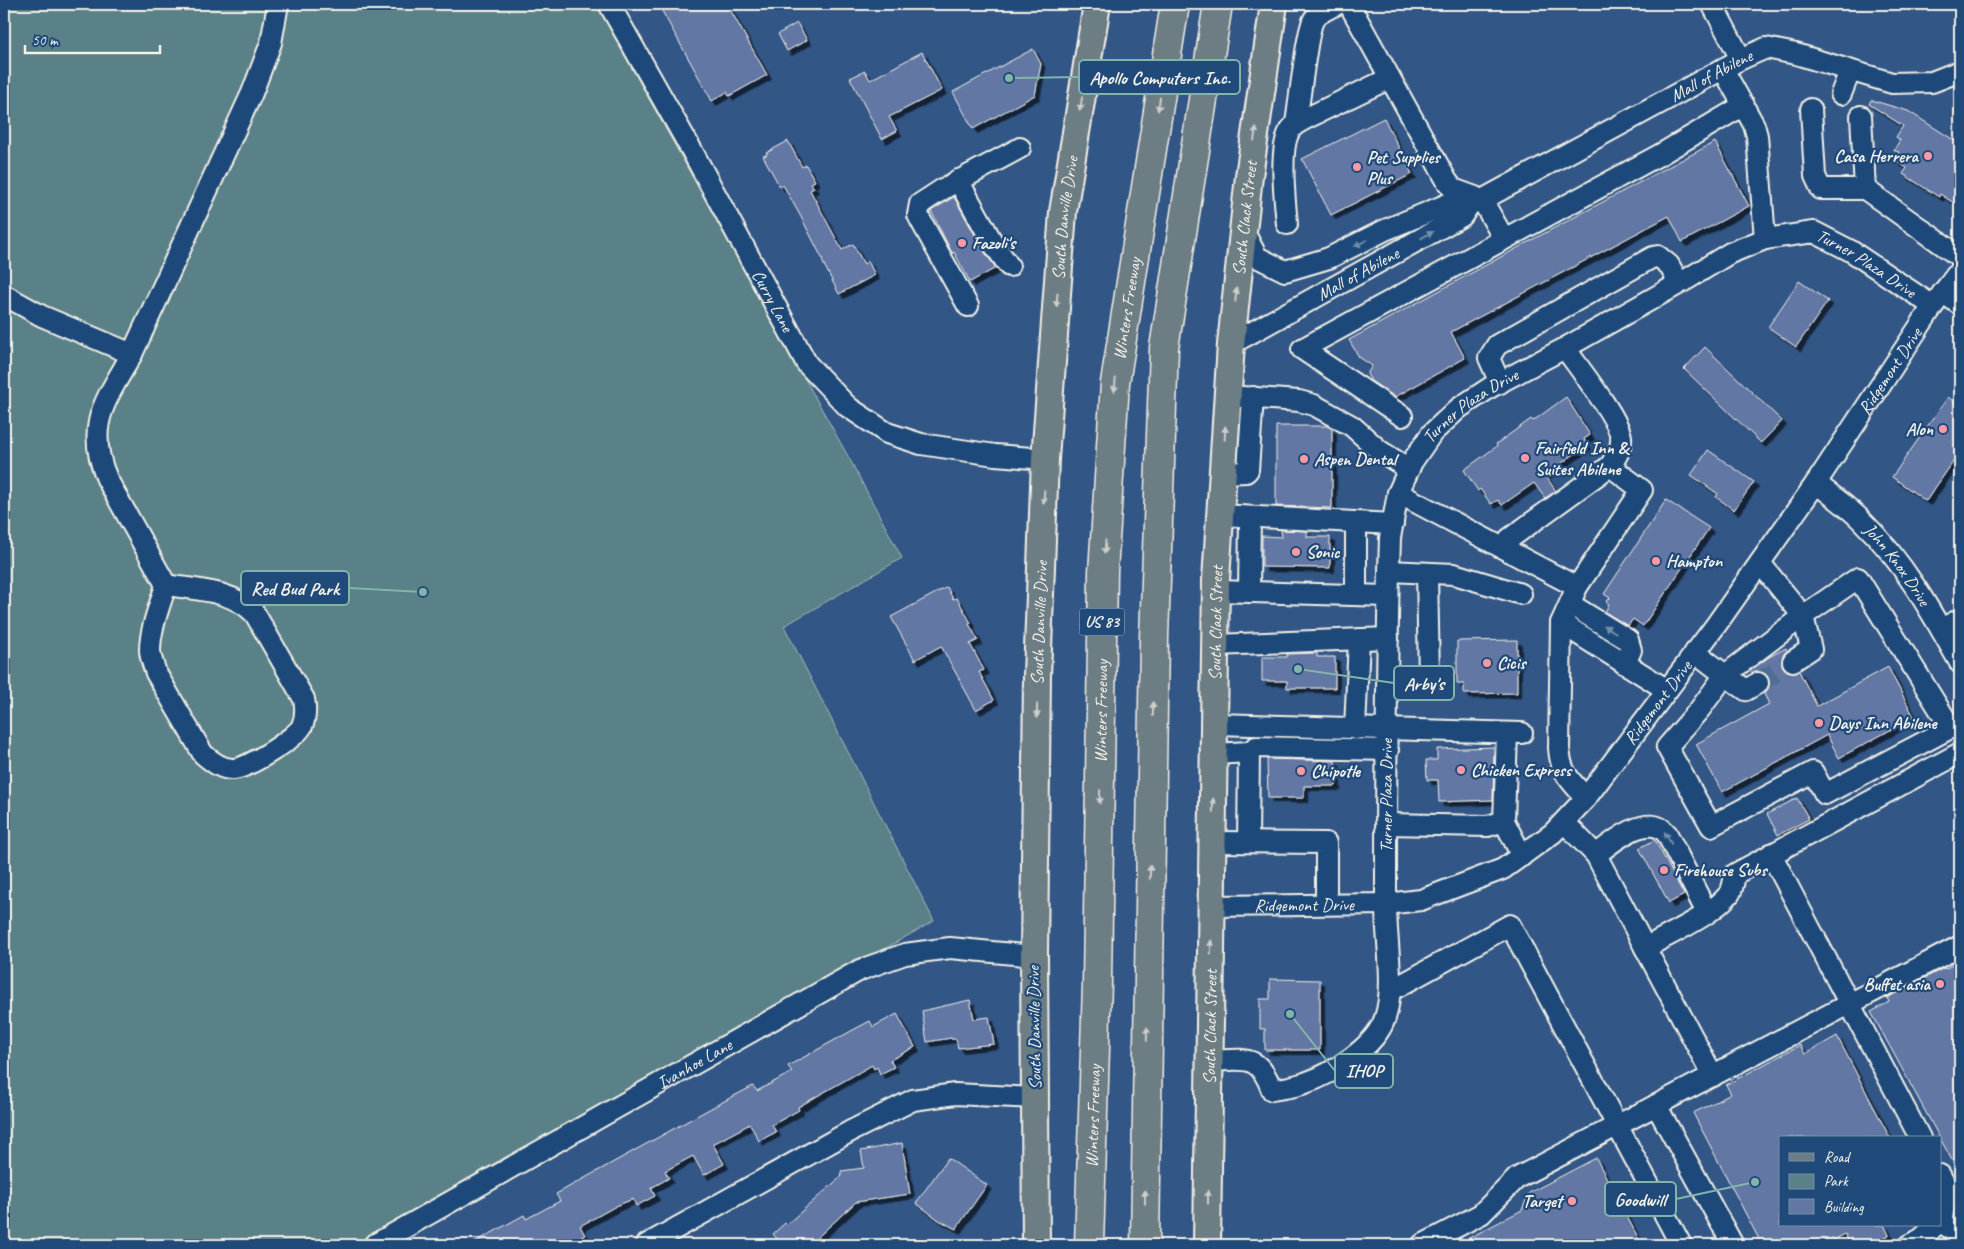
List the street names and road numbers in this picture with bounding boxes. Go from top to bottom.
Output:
street label: Mall of Abilene [1666,44,1757,107]
street label: South Danville Drive [1047,154,1083,281]
street label: South Clack Street [1227,158,1262,277]
street label: Turner Plaza Drive [1813,224,1921,303]
street label: Mall of Abilene [1313,242,1404,305]
street label: Winters Freeway [1108,254,1146,361]
street label: Curry Lane [747,266,799,337]
street label: Ridgemont Drive [1853,322,1927,419]
street label: Turner Plaza Drive [1418,363,1523,447]
street label: John Knox Drive [1859,518,1936,611]
street label: South Danville Drive [1026,559,1052,685]
street label: South Clack Street [1204,563,1228,681]
road number: US 83 [1080,608,1124,636]
street label: Ridgemont Drive [1619,655,1697,749]
street label: Winters Freeway [1089,658,1113,763]
street label: Turner Plaza Drive [1375,738,1397,852]
street label: Ridgemont Drive [1254,893,1355,917]
street label: South Danville Drive [1022,965,1046,1090]
street label: South Clack Street [1198,967,1222,1085]
street label: Ivanhoe Lane [653,1033,737,1094]
street label: Winters Freeway [1080,1062,1106,1168]

